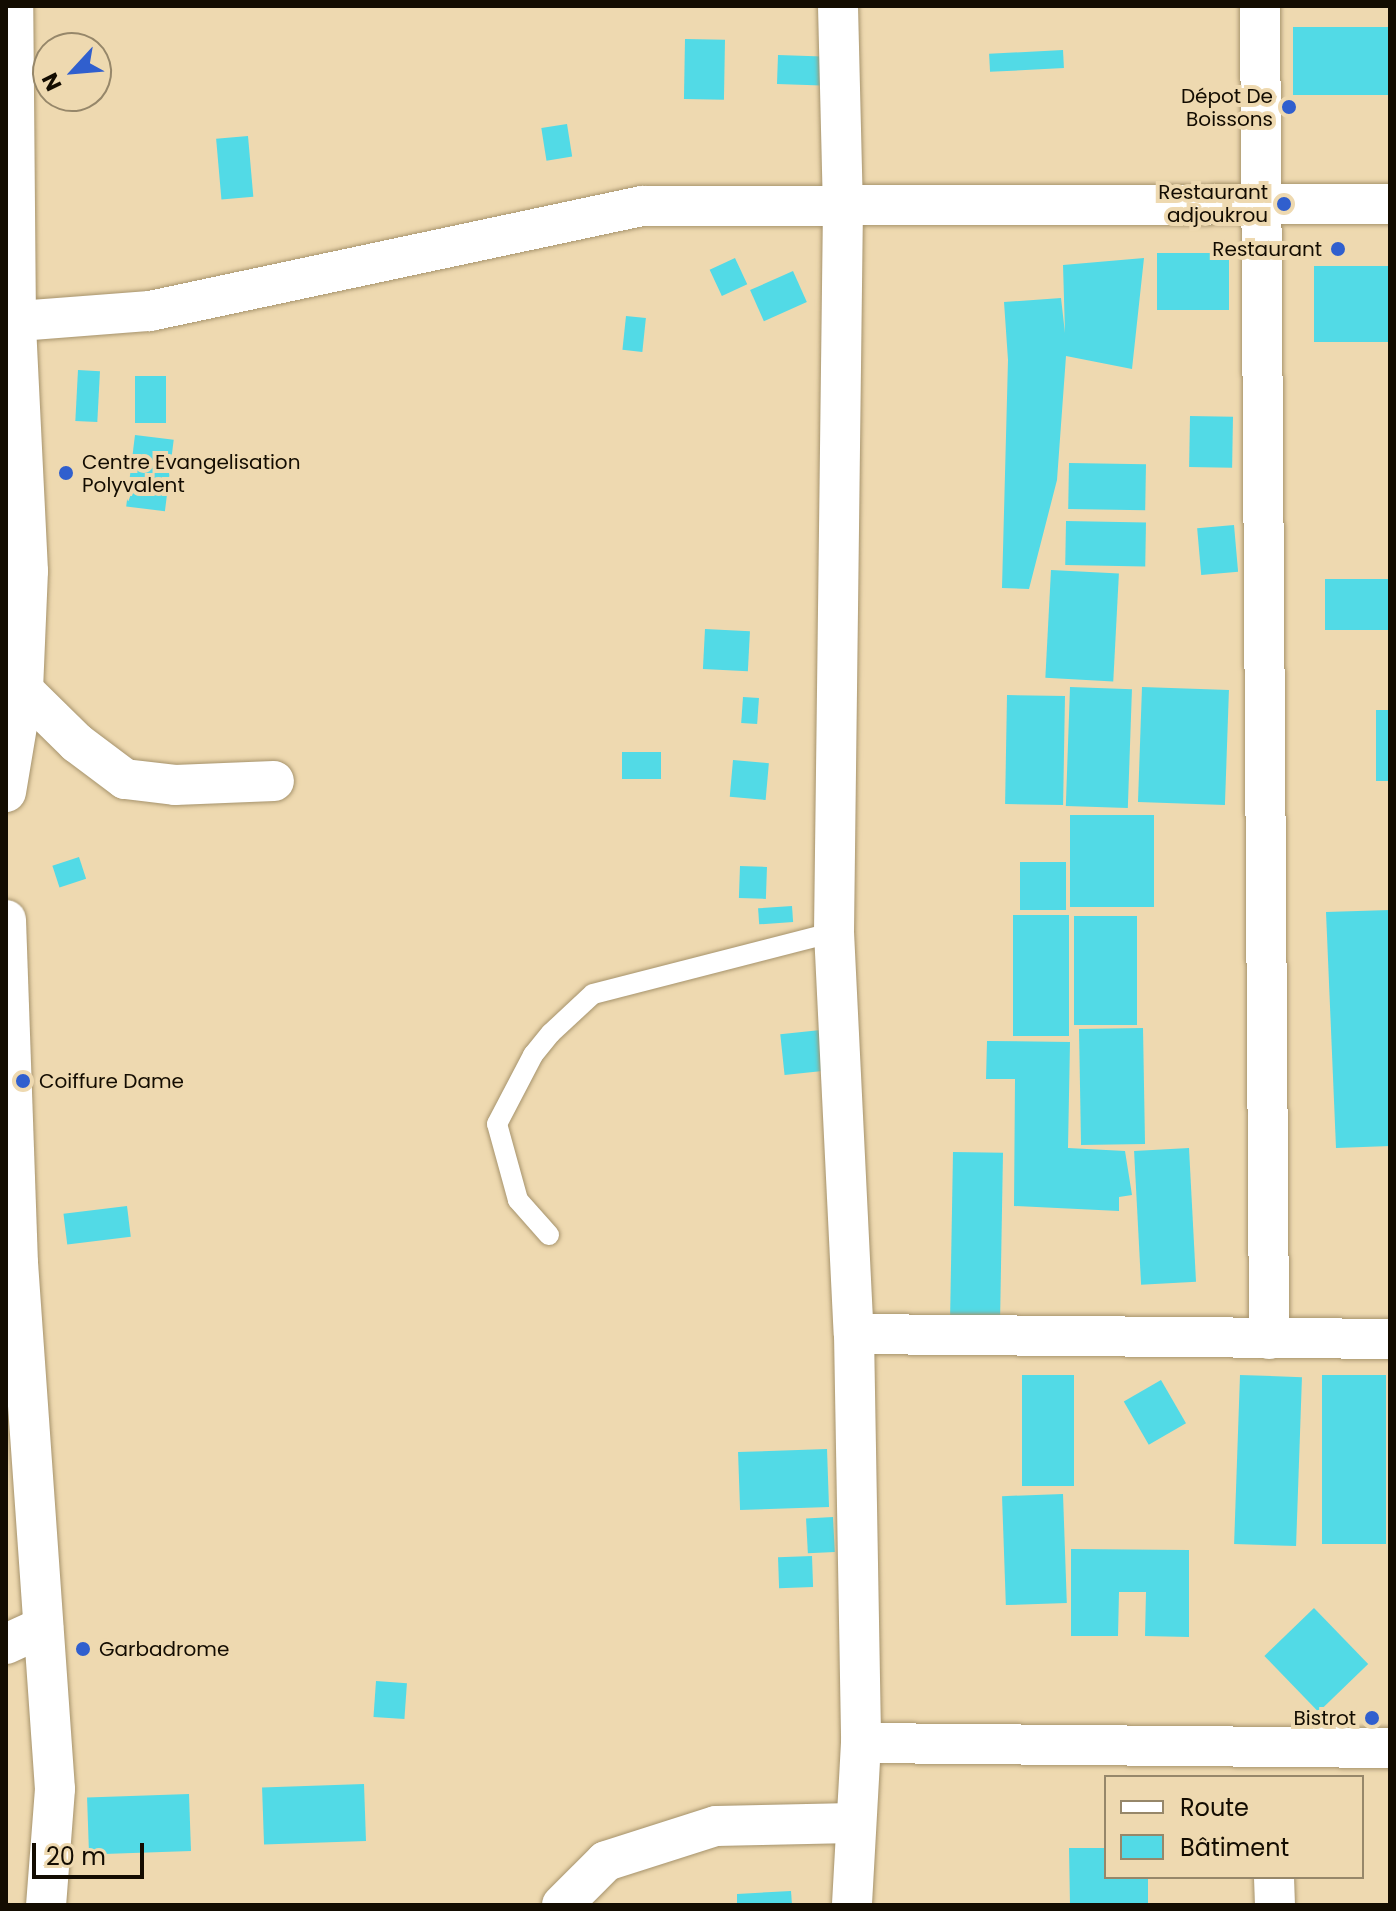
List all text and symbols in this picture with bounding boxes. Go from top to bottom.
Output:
north arrow [32,32,112,112]
text: N [34,68,69,96]
place label: Dépot De Boissons [1181,84,1273,131]
marker: Dépot De Boissons [1280,98,1298,116]
place label: Restaurant adjoukrou [1158,180,1268,227]
marker: Restaurant adjoukrou [1275,195,1293,213]
place label: Restaurant [1212,237,1322,261]
marker: Restaurant [1329,240,1347,258]
place label: Centre Evangelisation Polyvalent [82,450,300,497]
marker: Centre Evangelisation Polyvalent [57,464,75,482]
place label: Coiffure Dame [39,1069,184,1093]
marker: Coiffure Dame [14,1072,32,1090]
place label: Garbadrome [99,1637,229,1661]
marker: Garbadrome [74,1640,92,1658]
place label: Bistrot [1294,1706,1356,1730]
marker: Bistrot [1363,1709,1381,1727]
legend [1104,1775,1364,1879]
text: Route [1180,1791,1249,1824]
scale bar [36,1827,148,1877]
text: Bâtiment [1180,1831,1289,1864]
text: 20 m [46,1840,106,1873]

